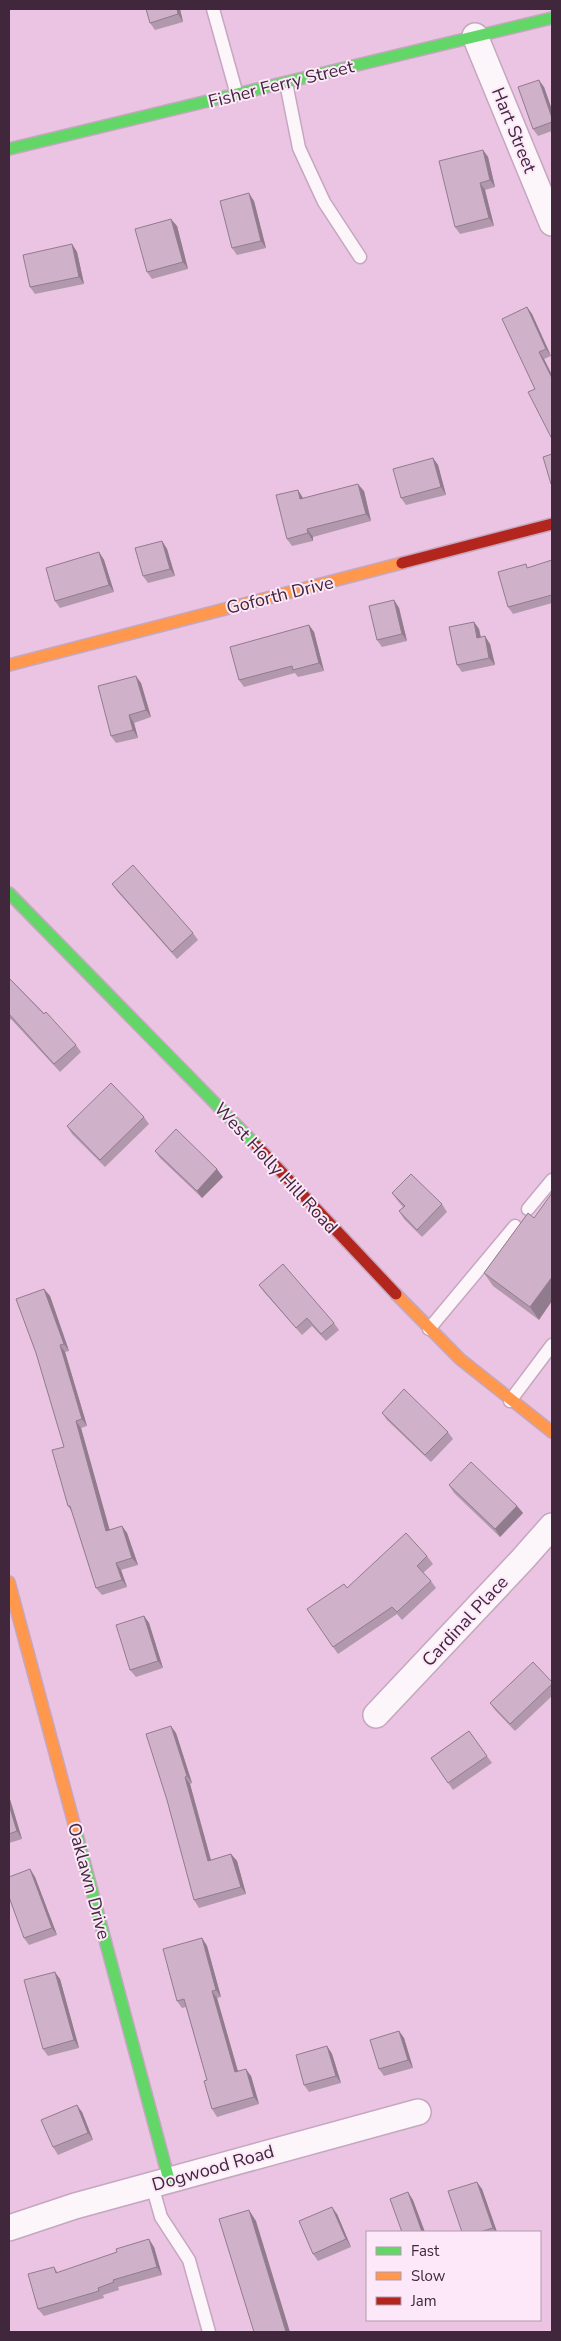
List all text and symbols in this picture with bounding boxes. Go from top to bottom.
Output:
street label: Fisher Ferry Street [206,54,357,114]
street label: Hart Street [486,84,542,177]
street label: Goforth Drive [224,570,336,620]
street label: West Holly Hill Road [209,1097,343,1239]
street label: Cardinal Place [417,1570,513,1672]
street label: Oaklawn Drive [62,1820,116,1942]
street label: Dogwood Road [149,2139,277,2197]
legend [366,2231,541,2321]
text: Fast [411,2241,440,2261]
text: Slow [411,2266,446,2286]
text: Jam [410,2291,437,2311]

